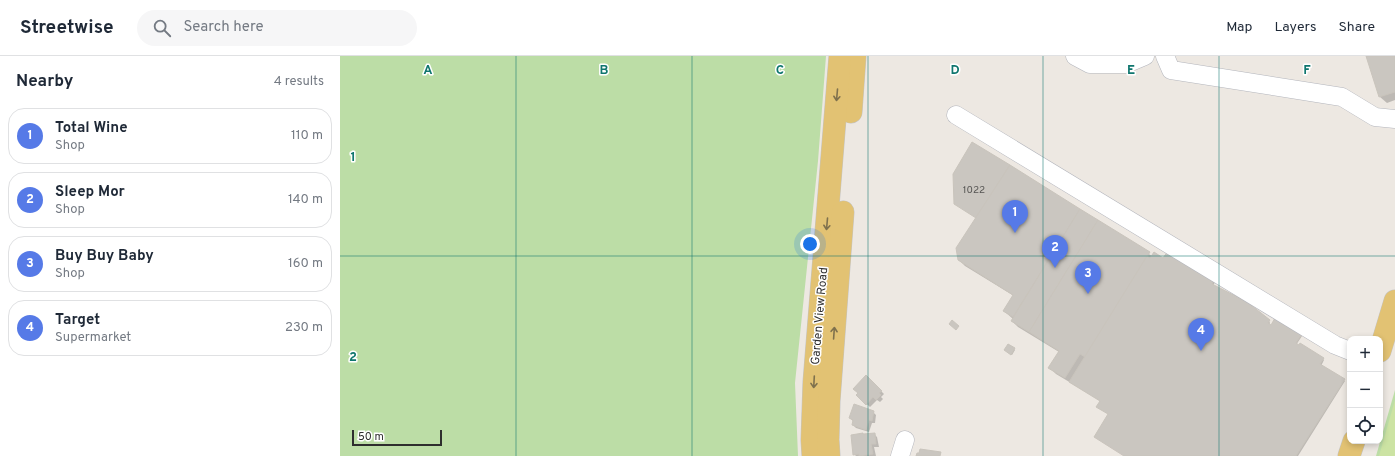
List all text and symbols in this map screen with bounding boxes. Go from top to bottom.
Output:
search box [137,10,417,46]
text: Streetwise [20,16,113,40]
icon: search [151,17,173,39]
text: Search here [183,18,264,37]
text: Map [1226,19,1252,36]
text: Layers [1274,19,1316,36]
text: Share [1338,19,1375,36]
text: A [423,63,433,79]
text: B [600,63,609,79]
text: C [776,63,784,79]
text: D [950,63,960,79]
text: E [1127,63,1135,79]
text: F [1303,63,1311,79]
text: Nearby [16,71,73,93]
text: 4 results [274,74,324,90]
one-way arrow [833,88,840,101]
text: Total Wine [55,119,128,138]
text: 1 [27,128,33,144]
text: 110 m [291,128,323,144]
text: Shop [55,138,85,154]
text: 1 [350,150,356,166]
text: Sleep Mor [55,183,125,202]
house number: 1022 [963,184,985,197]
text: 2 [26,192,34,208]
text: 140 m [288,192,323,208]
pin: 1 [1002,200,1028,233]
text: Shop [55,202,85,218]
one-way arrow [823,217,830,230]
your location [800,234,820,254]
pin: 2 [1042,235,1068,268]
text: Buy Buy Baby [55,247,154,266]
text: 3 [26,256,34,272]
text: 160 m [288,256,323,272]
pin: 3 [1075,261,1101,294]
text: Shop [55,266,85,282]
street label: Garden View Road [808,267,832,366]
text: Target [55,311,100,330]
pin: 4 [1188,318,1214,351]
text: 4 [26,320,34,336]
text: 230 m [285,320,323,336]
one-way arrow [830,327,837,340]
text: Supermarket [55,330,131,346]
map controls [1347,336,1383,444]
button: + [1347,336,1383,372]
text: 2 [349,350,357,366]
button: − [1347,372,1383,408]
one-way arrow [810,375,818,388]
button: locate [1347,408,1383,444]
scale bar [352,428,442,447]
text: 50 m [358,430,384,444]

